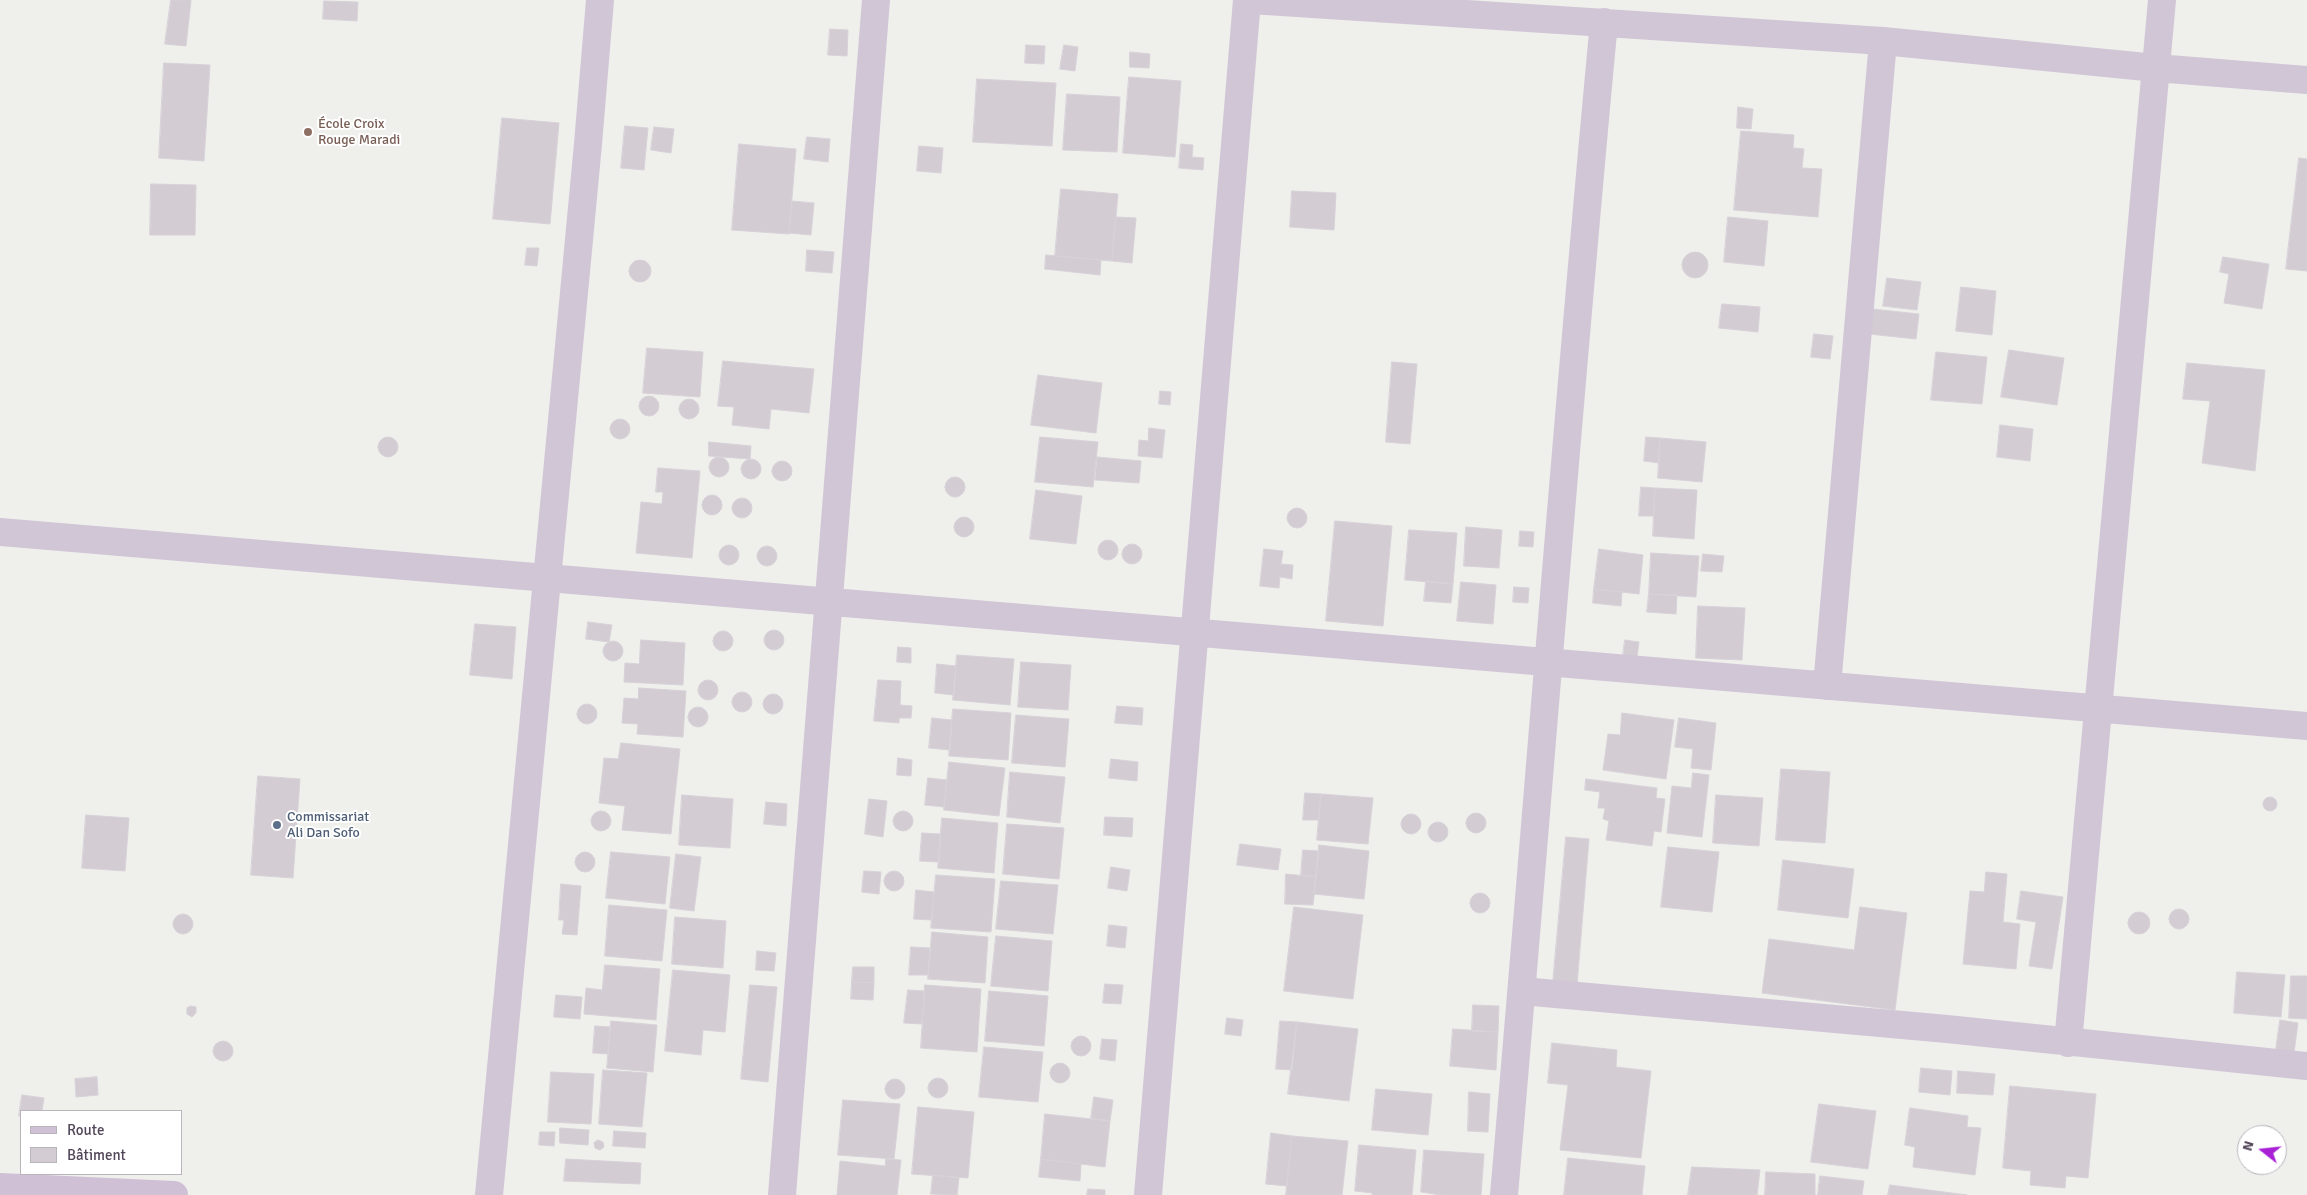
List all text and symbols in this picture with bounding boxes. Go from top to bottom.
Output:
place label: École Croix Rouge Maradi [318,116,400,148]
marker: École Croix Rouge Maradi [302,126,314,138]
place label: Commissariat Ali Dan Sofo [287,809,369,842]
marker: Commissariat Ali Dan Sofo [271,819,283,831]
legend [20,1110,182,1175]
text: Route [67,1121,104,1139]
north arrow [2237,1125,2287,1175]
text: N [2239,1139,2258,1153]
text: Bâtiment [67,1146,126,1164]

